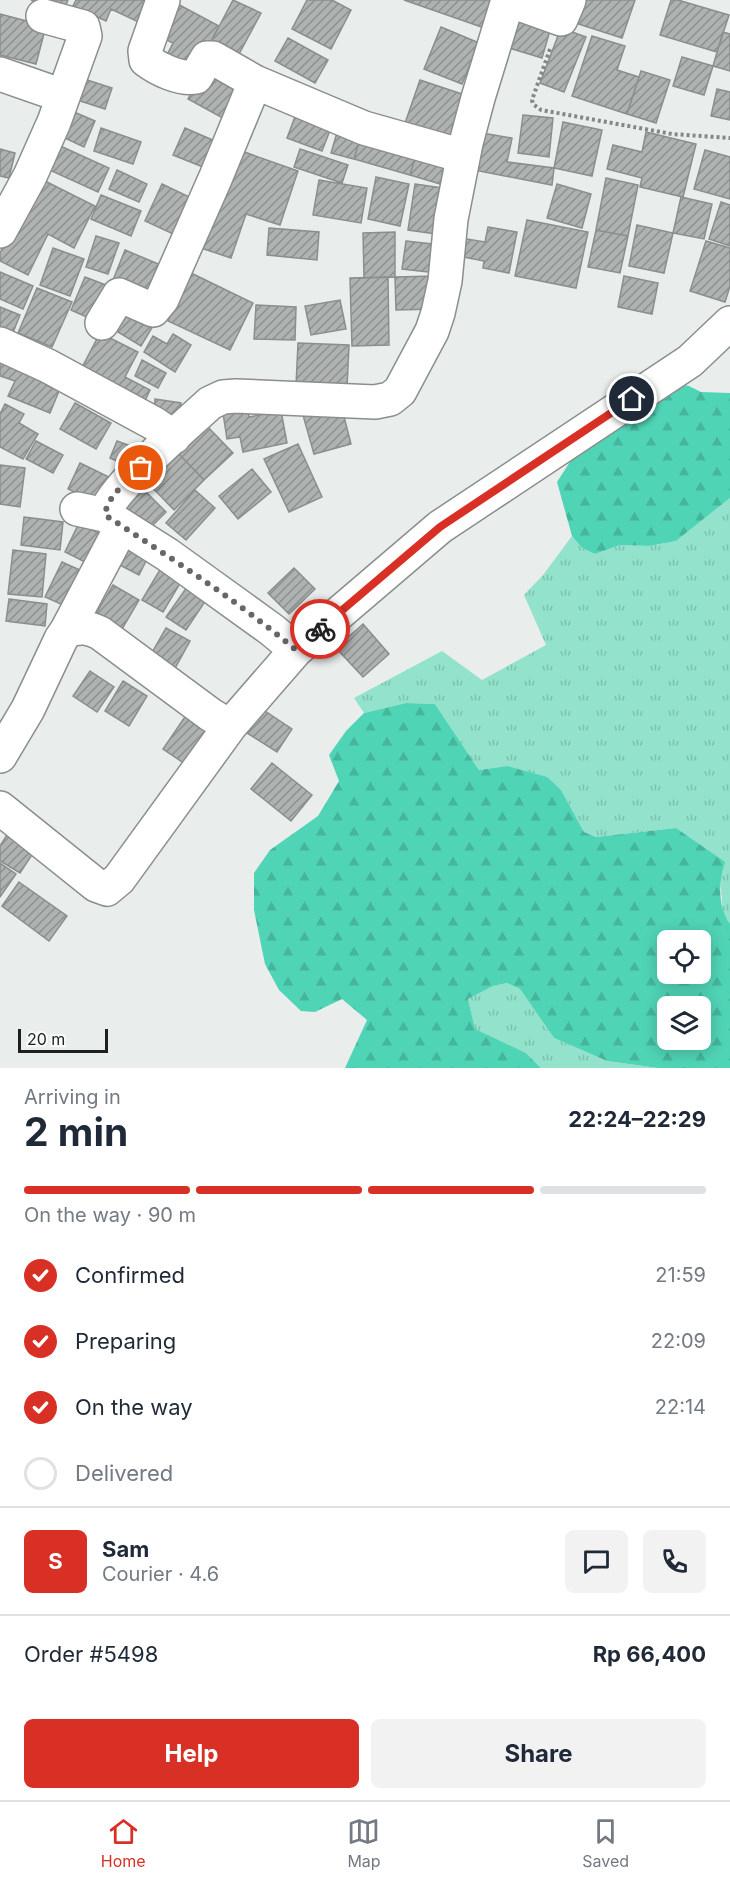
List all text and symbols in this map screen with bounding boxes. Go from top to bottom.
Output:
pin [606,373,657,424]
icon: home [615,382,648,415]
pin [115,442,166,493]
icon: bag [124,451,157,484]
courier [290,599,350,659]
icon: bike [304,613,337,646]
map controls [657,930,711,1050]
button: locate [657,930,711,984]
button: layers [657,996,711,1050]
scale bar [18,1026,108,1054]
text: 20 m [27,1029,65,1049]
text: Arriving in [24,1085,121,1109]
text: 22:24–22:29 [568,1106,706,1132]
text: 2 min [24,1108,128,1155]
text: On the way · 90 m [24,1203,196,1227]
icon: check [24,1259,57,1292]
text: Confirmed [75,1262,185,1288]
text: 21:59 [655,1263,706,1287]
icon: check [24,1325,57,1358]
text: Preparing [75,1328,176,1354]
text: 22:09 [651,1329,706,1353]
icon: check [24,1391,57,1424]
text: On the way [75,1394,193,1420]
text: 22:14 [655,1395,706,1419]
text: Delivered [75,1460,173,1486]
button: chat [565,1530,628,1593]
button: phone [643,1530,706,1593]
text: Sam [102,1536,149,1562]
text: S [48,1548,63,1574]
text: Courier · 4.6 [102,1562,219,1586]
text: Order #5498 [24,1641,158,1667]
text: Rp 66,400 [593,1641,706,1667]
button: Help [24,1719,359,1788]
button: Share [371,1719,706,1788]
tab: Home [101,1815,146,1871]
tab: Map [347,1815,381,1871]
tab: Saved [582,1815,629,1871]

